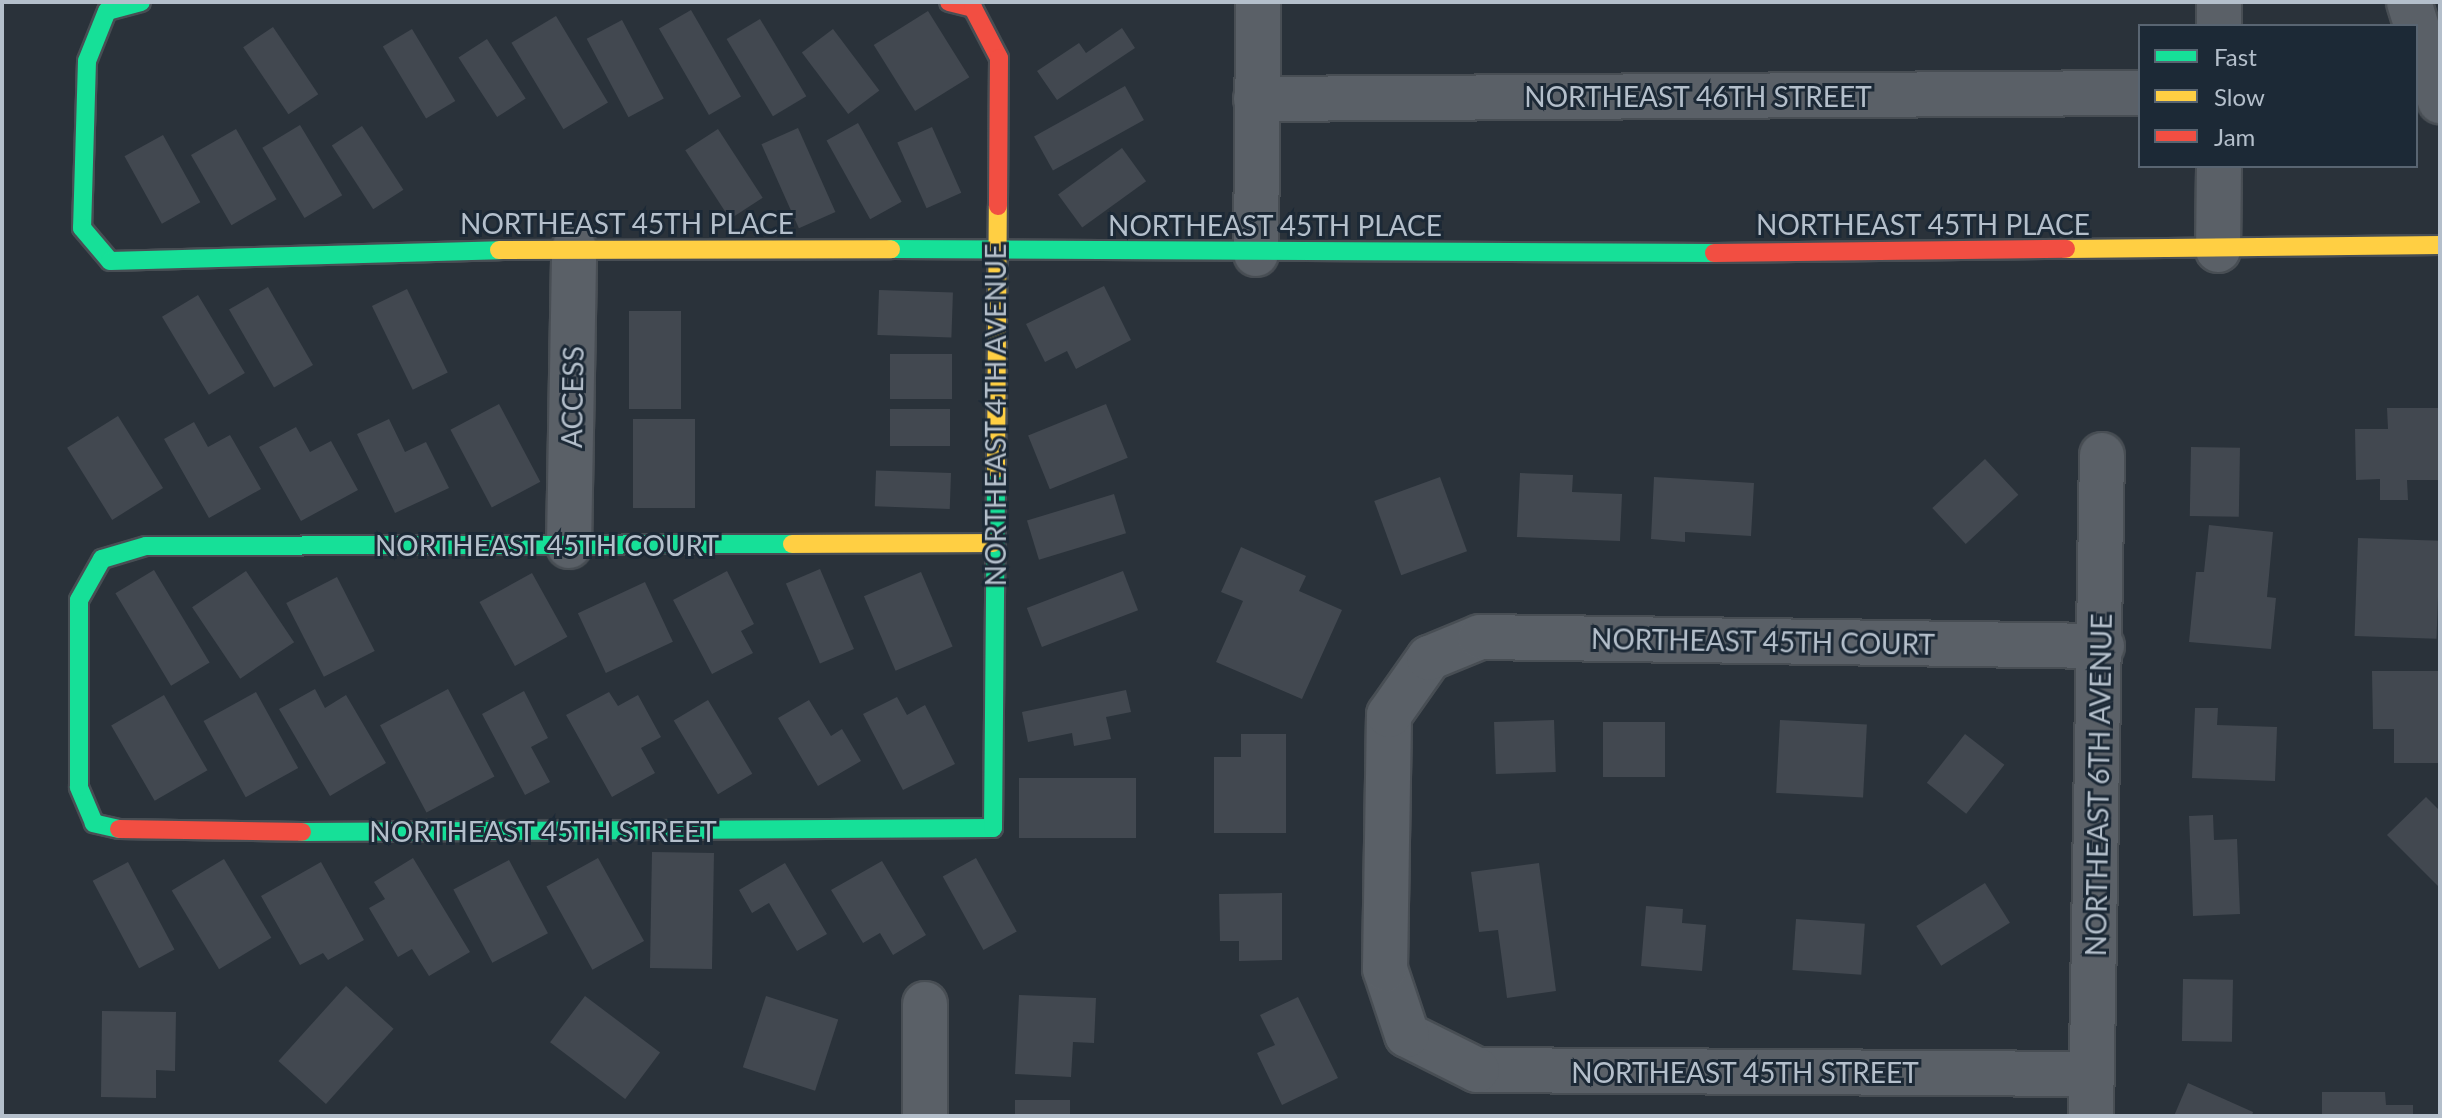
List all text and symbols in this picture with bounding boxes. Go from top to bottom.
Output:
legend [2138,24,2418,168]
text: Fast [2214,42,2257,71]
street label: NORTHEAST 46TH STREET [1524,79,1872,113]
text: Slow [2214,82,2265,111]
text: Jam [2214,122,2255,151]
street label: NORTHEAST 45TH PLACE [460,206,794,240]
street label: NORTHEAST 45TH PLACE [1756,207,2090,241]
street label: NORTHEAST 45TH PLACE [1108,208,1442,242]
street label: NORTHEAST 4TH AVENUE [978,243,1012,587]
street label: ACCESS [554,346,590,448]
street label: NORTHEAST 45TH COURT [375,528,719,562]
street label: NORTHEAST 6TH AVENUE [2078,612,2118,958]
street label: NORTHEAST 45TH COURT [1590,621,1936,661]
street label: NORTHEAST 45TH STREET [369,814,717,848]
street label: NORTHEAST 45TH STREET [1571,1055,1919,1089]

